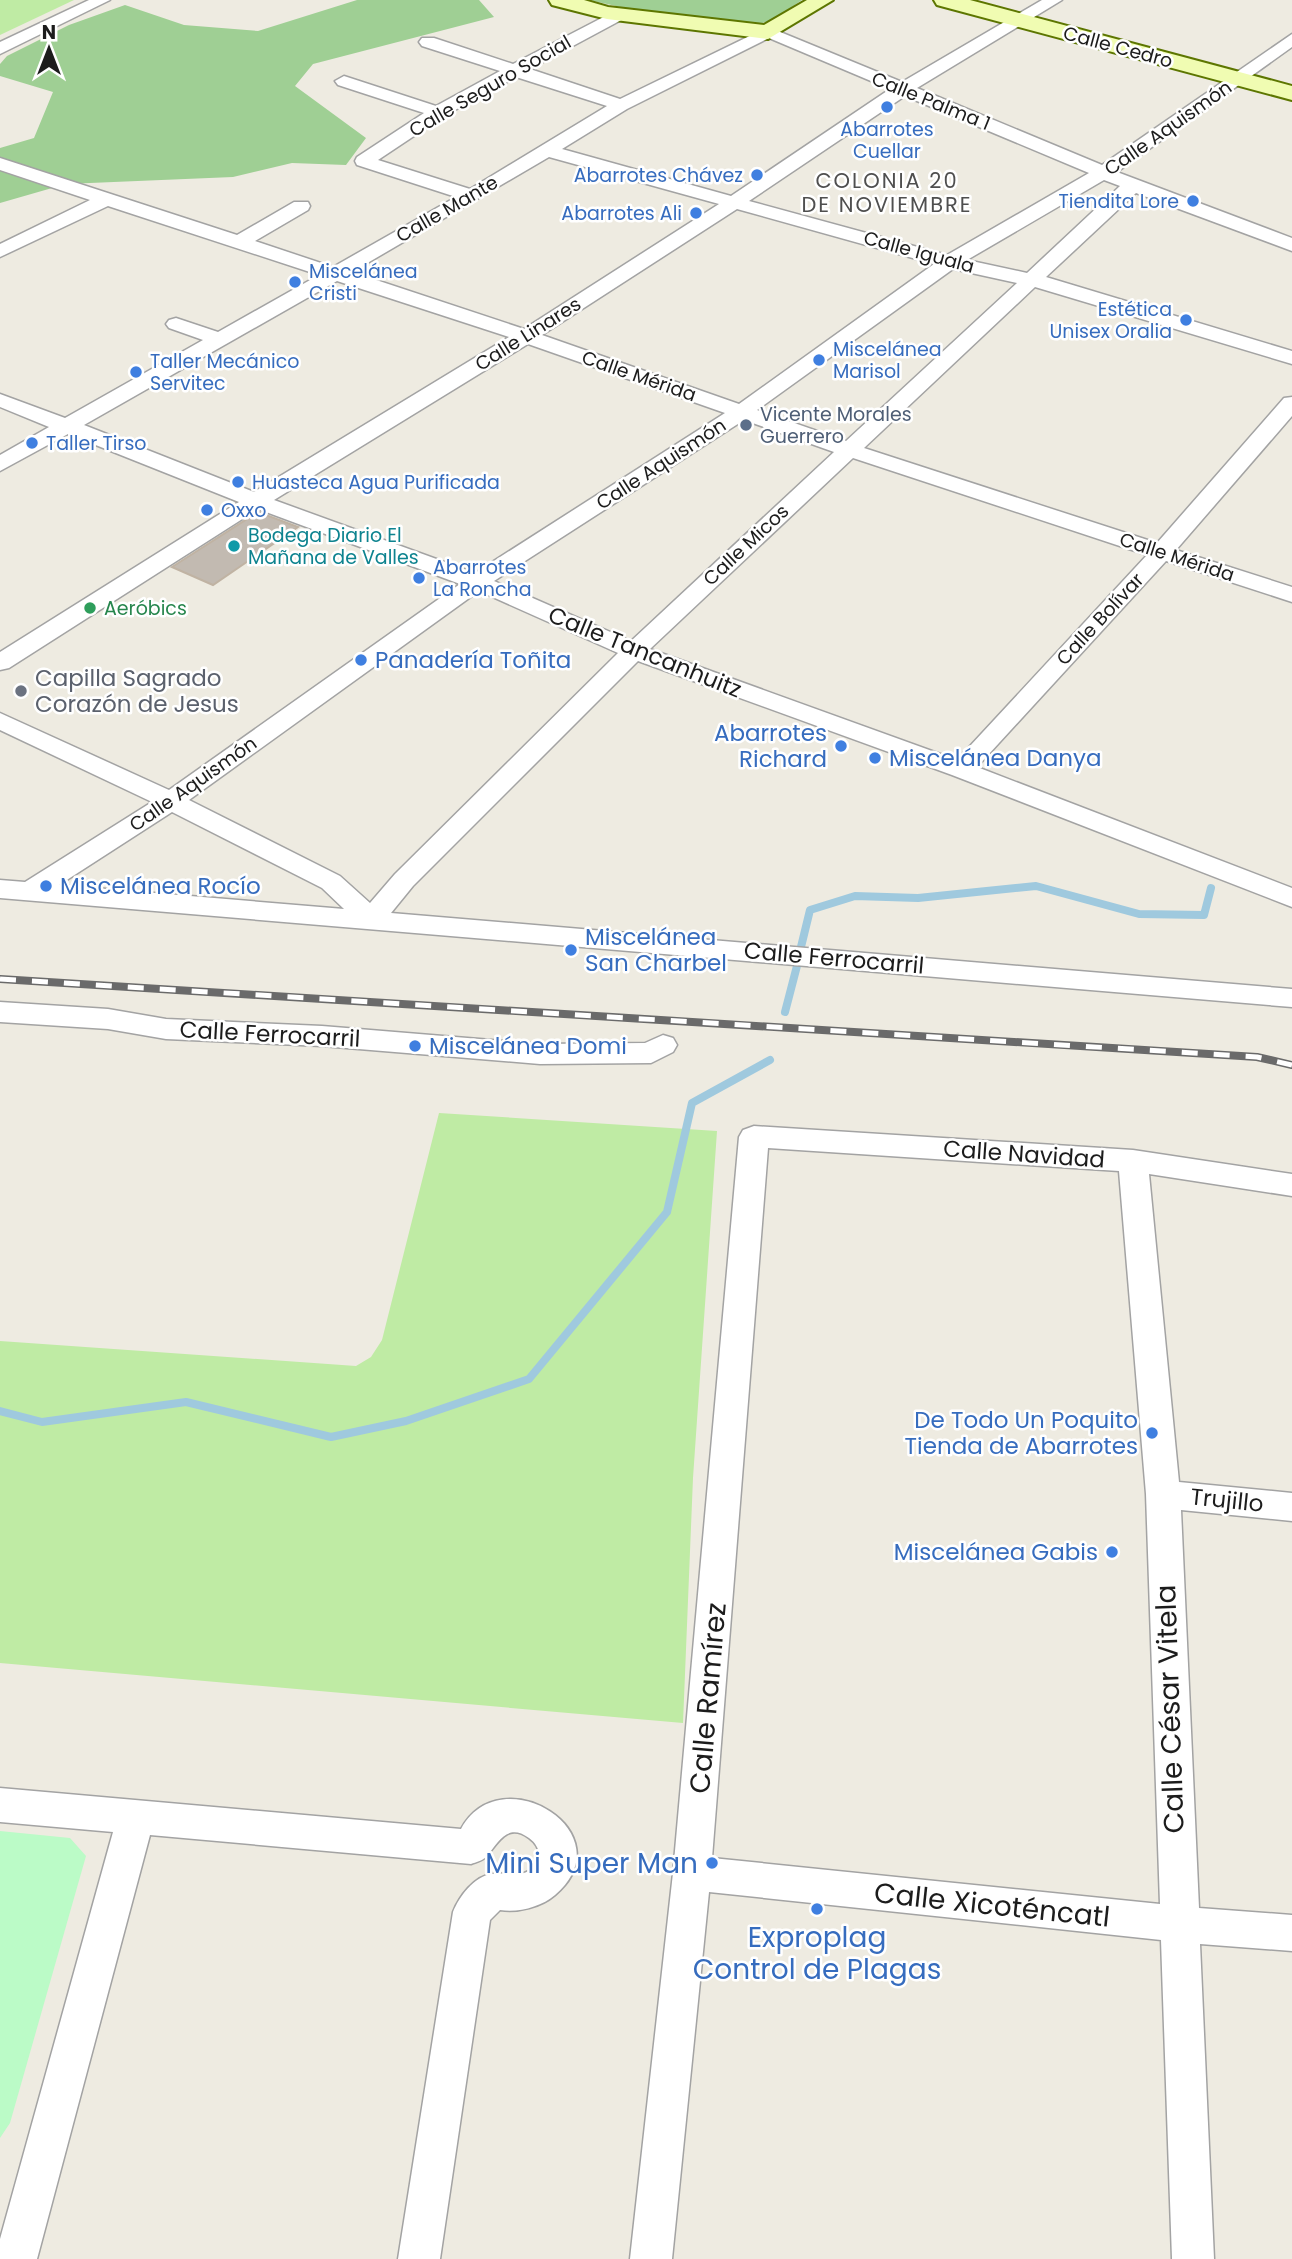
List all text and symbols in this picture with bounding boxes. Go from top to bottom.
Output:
north arrow [14,14,84,84]
text: N [42,19,56,46]
street label: Calle Cedro [1060,19,1176,75]
street label: Calle Seguro Social [404,29,576,143]
street label: Calle Palma 1 [868,65,994,137]
street label: Calle Aquismón [1099,74,1237,182]
marker: Abarrotes Cuellar [879,99,895,115]
place label: Abarrotes Cuellar [840,116,934,165]
place label: Abarrotes Chávez [574,162,743,189]
district label: COLONIA 20 DE NOVIEMBRE [801,166,973,219]
marker: Abarrotes Chávez [749,167,765,183]
street label: Calle Mante [391,169,503,249]
place label: Tiendita Lore [1059,188,1179,215]
marker: Tiendita Lore [1185,193,1201,209]
place label: Abarrotes Ali [561,200,682,227]
marker: Abarrotes Ali [688,205,704,221]
street label: Calle Iguala [861,224,977,280]
place label: Miscelánea Cristi [309,258,418,307]
marker: Miscelánea Cristi [287,274,303,290]
street label: Calle Linares [470,291,586,377]
place label: Estética Unisex Oralia [1049,296,1172,345]
marker: Estética Unisex Oralia [1178,312,1194,328]
place label: Miscelánea Marisol [833,336,942,385]
street label: Calle Mérida [578,344,700,408]
place label: Taller Mecánico Servitec [150,348,299,397]
marker: Miscelánea Marisol [811,352,827,368]
marker: Taller Mecánico Servitec [128,364,144,380]
place label: Vicente Morales Guerrero [760,401,912,450]
street label: Calle Aquismón [591,412,731,516]
marker: Vicente Morales Guerrero [738,417,754,433]
place label: Taller Tirso [46,430,147,457]
marker: Taller Tirso [24,435,40,451]
place label: Huasteca Agua Purificada [252,469,500,496]
marker: Huasteca Agua Purificada [230,474,246,490]
place label: Oxxo [221,497,266,524]
street label: Calle Micos [697,498,795,592]
marker: Oxxo [199,502,215,518]
place label: Bodega Diario El Mañana de Valles [248,522,419,571]
street label: Calle Mérida [1116,526,1238,588]
marker: Bodega Diario El Mañana de Valles [226,538,242,554]
place label: Abarrotes La Roncha [433,554,532,603]
street label: Calle Bolívar [1050,567,1150,671]
marker: Abarrotes La Roncha [411,570,427,586]
place label: Aeróbics [104,595,187,622]
street label: Calle Tancanhuitz [544,599,746,705]
marker: Aeróbics [82,600,98,616]
place label: Panadería Toñita [375,644,571,676]
marker: Panadería Toñita [353,652,369,668]
place label: Capilla Sagrado Corazón de Jesus [35,662,239,720]
marker: Capilla Sagrado Corazón de Jesus [13,683,29,699]
place label: Abarrotes Richard [714,717,827,775]
street label: Calle Aquismón [124,730,262,838]
marker: Abarrotes Richard [833,738,849,754]
place label: Miscelánea Danya [889,742,1102,774]
marker: Miscelánea Danya [867,750,883,766]
place label: Miscelánea Rocío [60,870,261,902]
marker: Miscelánea Rocío [38,878,54,894]
place label: Miscelánea San Charbel [585,921,727,979]
street label: Calle Ferrocarril [743,934,925,982]
marker: Miscelánea San Charbel [563,942,579,958]
street label: Calle Ferrocarril [179,1013,361,1055]
place label: Miscelánea Domi [429,1030,627,1062]
marker: Miscelánea Domi [407,1038,423,1054]
street label: Calle Navidad [942,1132,1106,1176]
place label: De Todo Un Poquito Tienda de Abarrotes [905,1404,1138,1462]
marker: De Todo Un Poquito Tienda de Abarrotes [1144,1425,1160,1441]
street label: Trujillo [1189,1480,1265,1520]
place label: Miscelánea Gabis [894,1536,1098,1568]
marker: Miscelánea Gabis [1104,1544,1120,1560]
street label: Calle César Vitela [1146,1584,1194,1834]
street label: Calle Ramírez [680,1601,736,1795]
place label: Mini Super Man [485,1844,698,1883]
marker: Mini Super Man [704,1855,720,1871]
street label: Calle Xicoténcatl [872,1873,1112,1937]
marker: Exproplag Control de Plagas [809,1901,825,1917]
place label: Exproplag Control de Plagas [693,1918,941,1989]

